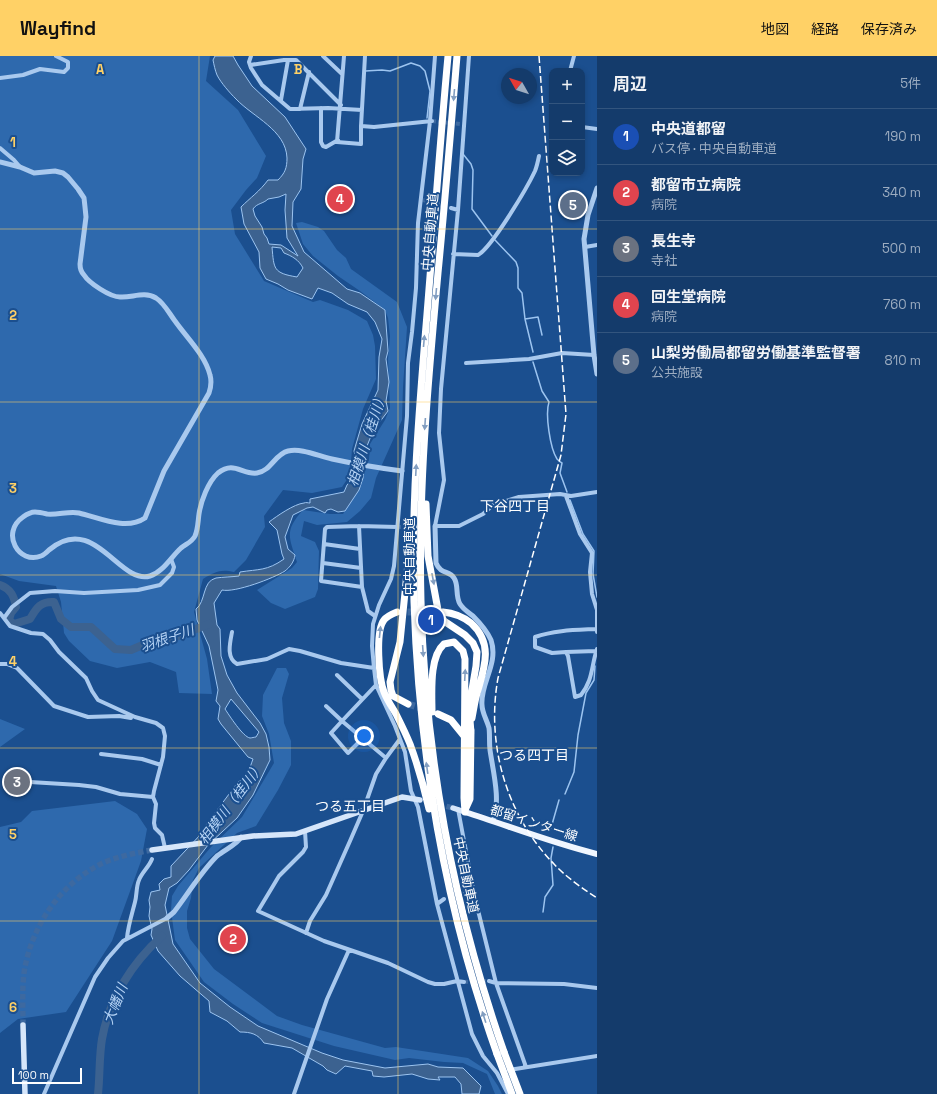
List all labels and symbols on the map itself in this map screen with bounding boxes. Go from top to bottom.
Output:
text: A [96,61,105,78]
text: B [294,61,303,78]
north arrow [501,68,537,104]
one-way arrow [450,89,457,101]
text: 1 [10,134,16,151]
pin: 4 [327,184,353,214]
pin: 5 [560,190,586,220]
street label: 中央自動車道 [418,192,442,272]
one-way arrow [433,288,439,300]
text: 2 [9,307,17,324]
one-way arrow [421,335,428,347]
water label: 相模川（桂川） [343,390,391,488]
one-way arrow [422,418,429,430]
one-way arrow [412,464,419,476]
text: 3 [9,480,17,497]
district label: 下谷四丁目 [480,497,550,515]
street label: 中央自動車道 [401,517,418,595]
one-way arrow [430,573,436,585]
pin: 1 [418,605,444,635]
water label: 羽根子川 [138,620,198,656]
one-way arrow [377,626,384,638]
one-way arrow [420,645,426,658]
text: 4 [9,653,17,670]
one-way arrow [461,669,468,681]
your location [354,726,374,746]
district label: つる四丁目 [499,746,569,764]
water label: 相模川（桂川） [194,758,268,848]
one-way arrow [424,762,430,774]
pin: 3 [4,767,30,797]
district label: つる五丁目 [315,797,385,815]
street label: 都留インター線 [488,801,580,845]
text: 5 [9,826,17,843]
street label: 中央自動車道 [450,835,482,915]
pin: 2 [220,924,246,954]
water label: 大幡川 [99,979,132,1027]
text: 6 [9,999,17,1016]
one-way arrow [481,1011,487,1023]
scale bar [12,1066,82,1085]

